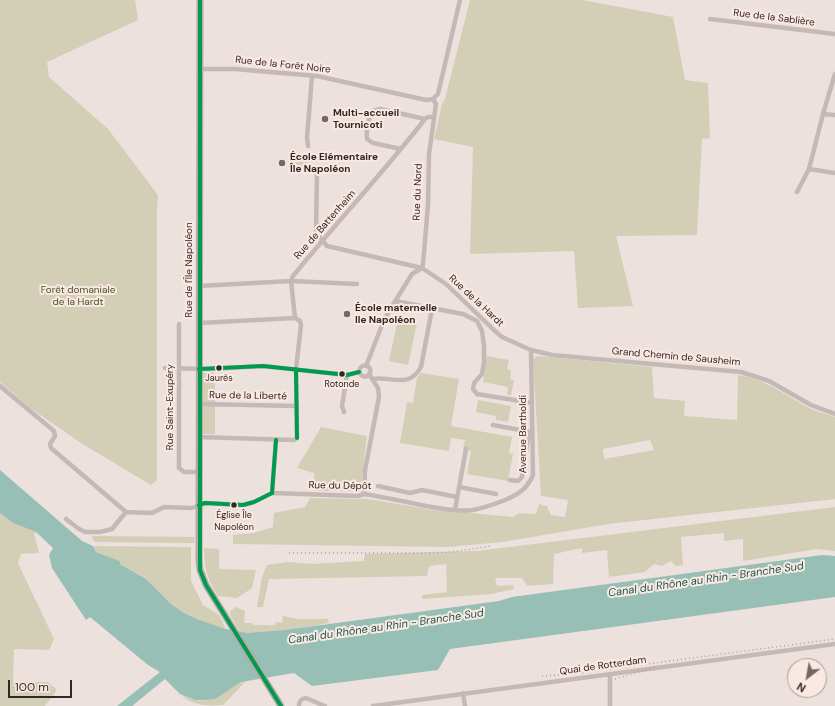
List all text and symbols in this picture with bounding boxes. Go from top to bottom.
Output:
street label: Rue de la Sablière [733,7,815,29]
street label: Rue de la Forêt Noire [235,54,331,76]
place label: Multi-accueil Tournicoti [333,107,399,130]
marker: Multi-accueil Tournicoti [320,114,330,124]
place label: École Elémentaire Île Napoléon [290,151,378,174]
marker: École Elémentaire Île Napoléon [277,158,287,168]
street label: Rue du Nord [411,163,425,221]
street label: Rue de Battenheim [292,188,358,262]
street label: Rue de l'Île Napoléon [183,222,195,318]
street label: Rue de la Hardt [446,272,506,330]
park label: Forêt domaniale de la Hardt [41,284,115,308]
place label: École maternelle Ile Napoléon [355,302,437,326]
marker: École maternelle Ile Napoléon [342,309,352,319]
street label: Grand Chemin de Sausheim [611,345,741,369]
marker: Jaurès [214,363,224,373]
street label: Rue Saint-Exupéry [164,364,176,450]
marker: Rotonde [337,369,347,379]
place label: Jaurès [205,374,233,384]
place label: Rotonde [325,380,359,390]
street label: Rue de la Liberté [209,389,287,403]
street label: Avenue Bartholdi [517,395,529,473]
street label: Rue du Dépôt [308,479,372,493]
marker: Église Île Napoléon [229,500,239,510]
place label: Église Île Napoléon [214,511,254,532]
water label: Canal du Rhône au Rhin - Branche Sud [607,560,805,600]
water label: Canal du Rhône au Rhin - Branche Sud [287,607,485,647]
street label: Quai de Rotterdam [559,654,647,678]
north arrow [787,658,827,698]
scale bar [10,672,74,698]
text: 100 m [15,679,49,695]
text: N [794,679,808,695]

